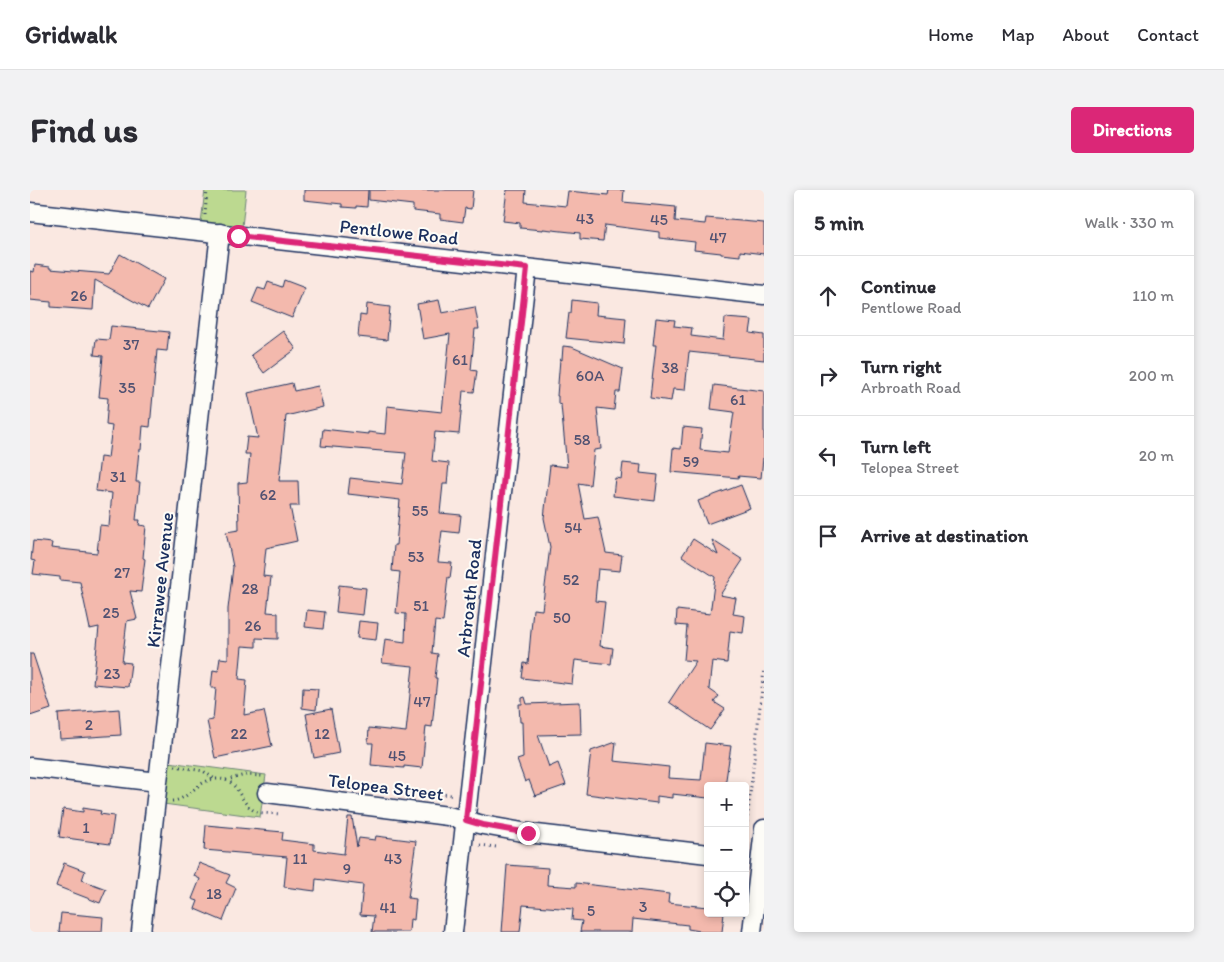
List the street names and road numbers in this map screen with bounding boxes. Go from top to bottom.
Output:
street label: Pentlowe Road [339,214,459,250]
street label: Kirrawee Avenue [141,511,179,649]
street label: Arbroath Road [451,537,487,658]
street label: Telopea Street [327,769,445,805]

